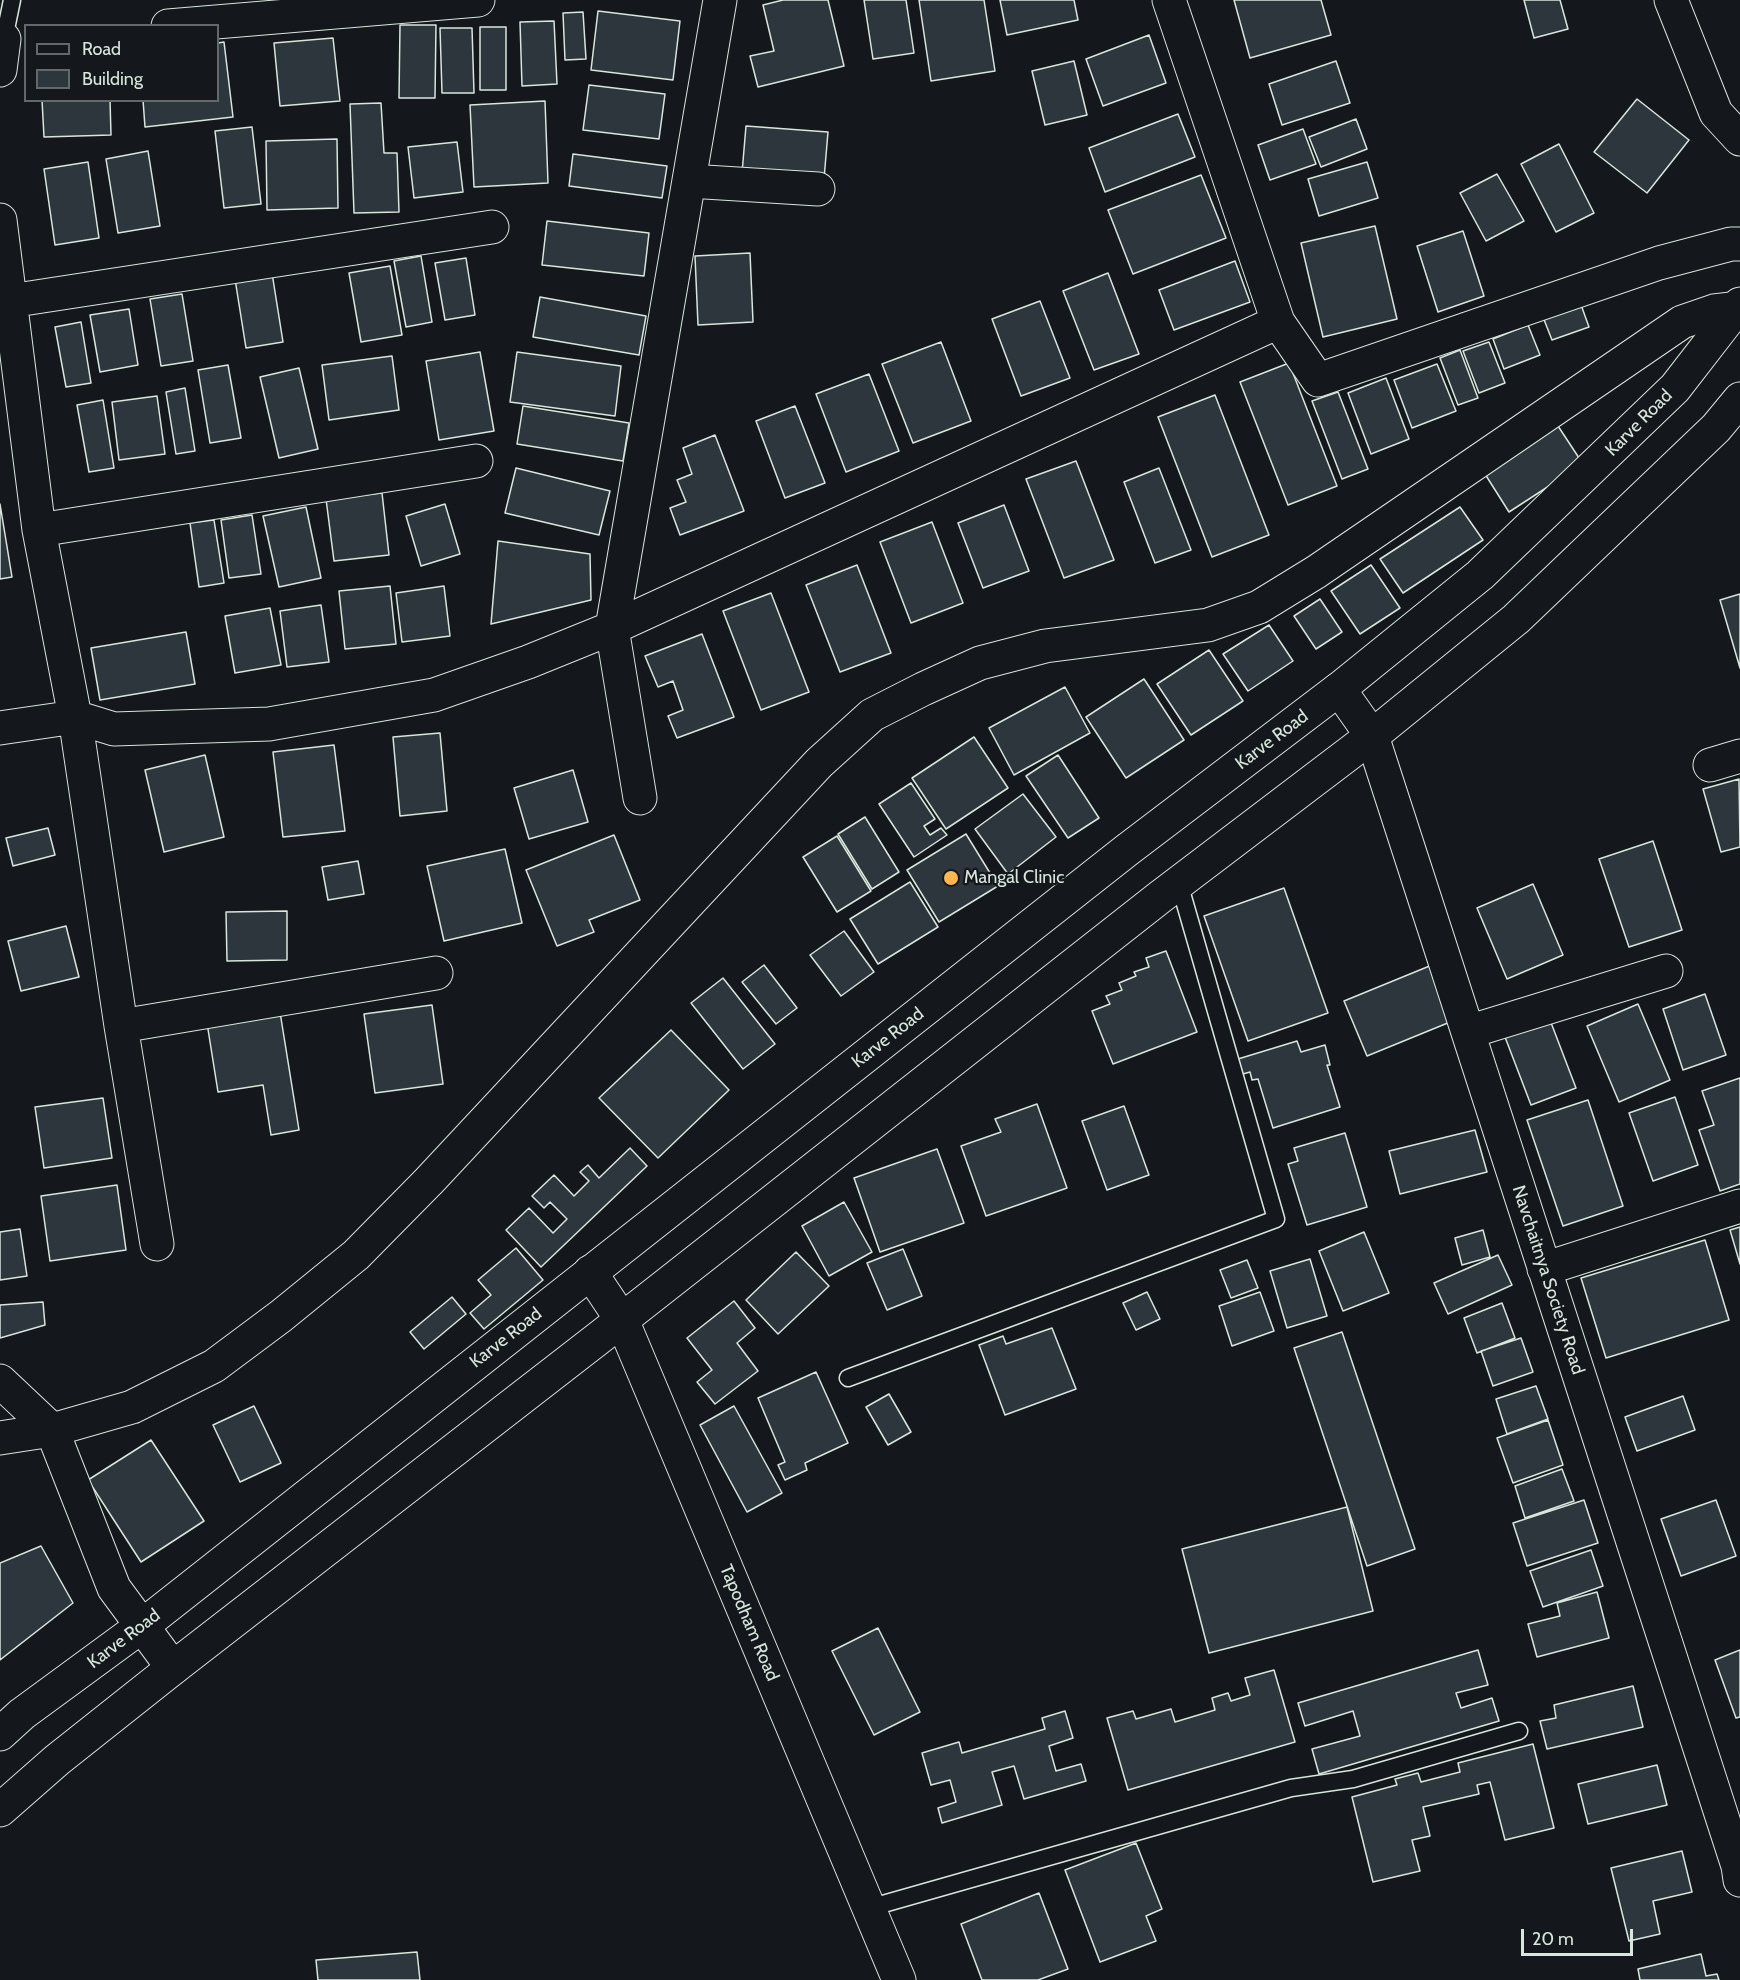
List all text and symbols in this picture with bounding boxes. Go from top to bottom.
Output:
legend [24,24,219,102]
text: Road [82,38,121,60]
text: Building [82,68,143,90]
street label: Karve Road [1601,385,1677,461]
street label: Karve Road [1231,706,1313,774]
place label: Mangal Clinic [964,867,1064,889]
marker: Mangal Clinic [942,869,960,887]
street label: Karve Road [848,1003,928,1073]
street label: Navchaitnya Society Road [1507,1183,1589,1377]
street label: Karve Road [466,1303,546,1373]
street label: Tapodham Road [715,1562,783,1684]
street label: Karve Road [83,1605,165,1673]
scale bar [1524,1917,1636,1955]
text: 20 m [1532,1928,1574,1950]

